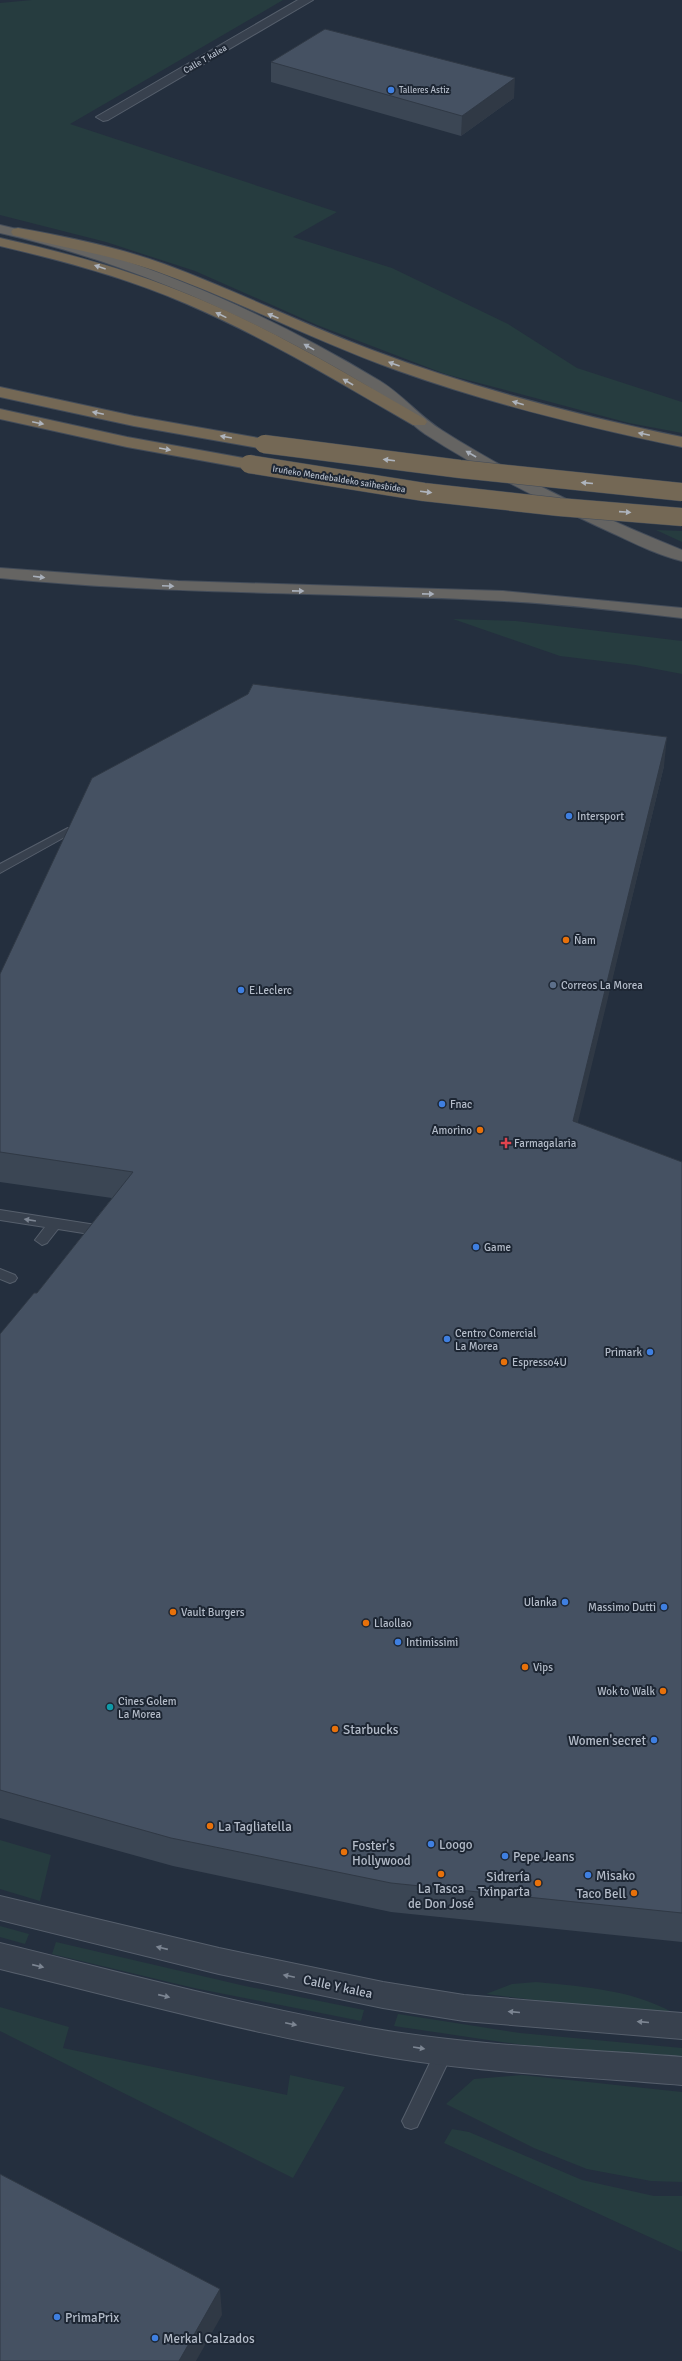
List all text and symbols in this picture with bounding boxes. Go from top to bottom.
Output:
street label: Calle T kalea [181,42,229,76]
marker: Talleres Astiz [386,85,396,95]
place label: Talleres Astiz [399,85,450,96]
one-way arrow [94,264,106,270]
one-way arrow [215,312,226,318]
one-way arrow [266,312,278,318]
one-way arrow [303,343,315,350]
one-way arrow [387,360,399,366]
one-way arrow [343,378,354,385]
one-way arrow [511,400,523,406]
one-way arrow [92,410,104,416]
one-way arrow [32,420,44,426]
one-way arrow [638,430,650,436]
one-way arrow [220,434,232,440]
one-way arrow [159,446,171,452]
one-way arrow [465,450,477,457]
one-way arrow [383,457,395,463]
street label: Iruñeko Mendebaldeko saihesbidea [272,464,407,496]
one-way arrow [581,480,593,487]
one-way arrow [420,489,432,495]
one-way arrow [619,509,631,516]
one-way arrow [33,574,45,580]
one-way arrow [162,582,174,589]
one-way arrow [292,587,304,594]
one-way arrow [422,590,434,597]
place label: Intersport [577,810,624,823]
marker: Intersport [564,811,574,821]
place label: Ñam [574,934,596,947]
marker: Ñam [561,935,571,945]
place label: Correos La Morea [561,979,643,992]
marker: Correos La Morea [548,980,558,990]
place label: E.Leclerc [249,984,292,997]
marker: E.Leclerc [236,985,246,995]
place label: Fnac [450,1098,472,1111]
marker: Fnac [437,1099,447,1109]
place label: Amorino [432,1124,472,1137]
marker: Amorino [475,1125,485,1135]
place label: Farmagalaria [514,1137,577,1150]
marker: Farmagalaria [501,1138,511,1148]
one-way arrow [24,1217,36,1223]
place label: Game [484,1241,511,1254]
marker: Game [471,1242,481,1252]
place label: Centro Comercial La Morea [455,1327,536,1353]
marker: Centro Comercial La Morea [442,1334,452,1344]
place label: Primark [605,1346,642,1359]
marker: Primark [645,1347,655,1357]
place label: Espresso4U [512,1356,567,1369]
marker: Espresso4U [499,1357,509,1367]
place label: Ulanka [524,1596,557,1609]
marker: Ulanka [560,1597,570,1607]
place label: Massimo Dutti [588,1601,656,1614]
marker: Massimo Dutti [659,1602,669,1612]
place label: Vault Burgers [181,1606,245,1619]
marker: Vault Burgers [168,1607,178,1617]
place label: Llaollao [374,1617,412,1630]
marker: Llaollao [361,1618,371,1628]
place label: Intimissimi [406,1636,458,1649]
marker: Intimissimi [393,1637,403,1647]
place label: Vips [533,1661,553,1674]
marker: Vips [520,1662,530,1672]
place label: Wok to Walk [597,1685,655,1698]
marker: Wok to Walk [658,1686,668,1696]
place label: Cines Golem La Morea [118,1695,177,1721]
marker: Cines Golem La Morea [105,1702,115,1712]
place label: Starbucks [343,1722,399,1738]
marker: Starbucks [330,1724,340,1734]
place label: Women'secret [568,1733,646,1749]
marker: Women'secret [649,1735,659,1745]
place label: La Tagliatella [218,1819,292,1835]
marker: La Tagliatella [205,1821,215,1831]
place label: Loogo [439,1837,473,1853]
place label: Foster's Hollywood [352,1838,411,1869]
marker: Loogo [426,1839,436,1849]
marker: Foster's Hollywood [339,1847,349,1857]
place label: Pepe Jeans [513,1849,575,1865]
marker: Pepe Jeans [500,1851,510,1861]
place label: Misako [596,1868,636,1884]
marker: La Tasca de Don José [436,1869,446,1879]
place label: Sidrería Txinparta [478,1869,530,1900]
marker: Misako [583,1870,593,1880]
marker: Sidrería Txinparta [533,1878,543,1888]
place label: La Tasca de Don José [408,1881,474,1912]
place label: Taco Bell [576,1886,626,1902]
marker: Taco Bell [629,1888,639,1898]
one-way arrow [155,1945,167,1951]
one-way arrow [31,1964,44,1970]
street label: Calle Y kalea [302,1972,374,2002]
one-way arrow [282,1973,295,1979]
one-way arrow [158,1994,170,2000]
one-way arrow [508,2008,520,2015]
one-way arrow [637,2019,649,2026]
one-way arrow [285,2021,297,2027]
one-way arrow [413,2045,425,2051]
place label: PrimaPrix [65,2310,119,2326]
marker: PrimaPrix [52,2312,62,2322]
place label: Merkal Calzados [163,2331,255,2347]
marker: Merkal Calzados [150,2333,160,2343]

